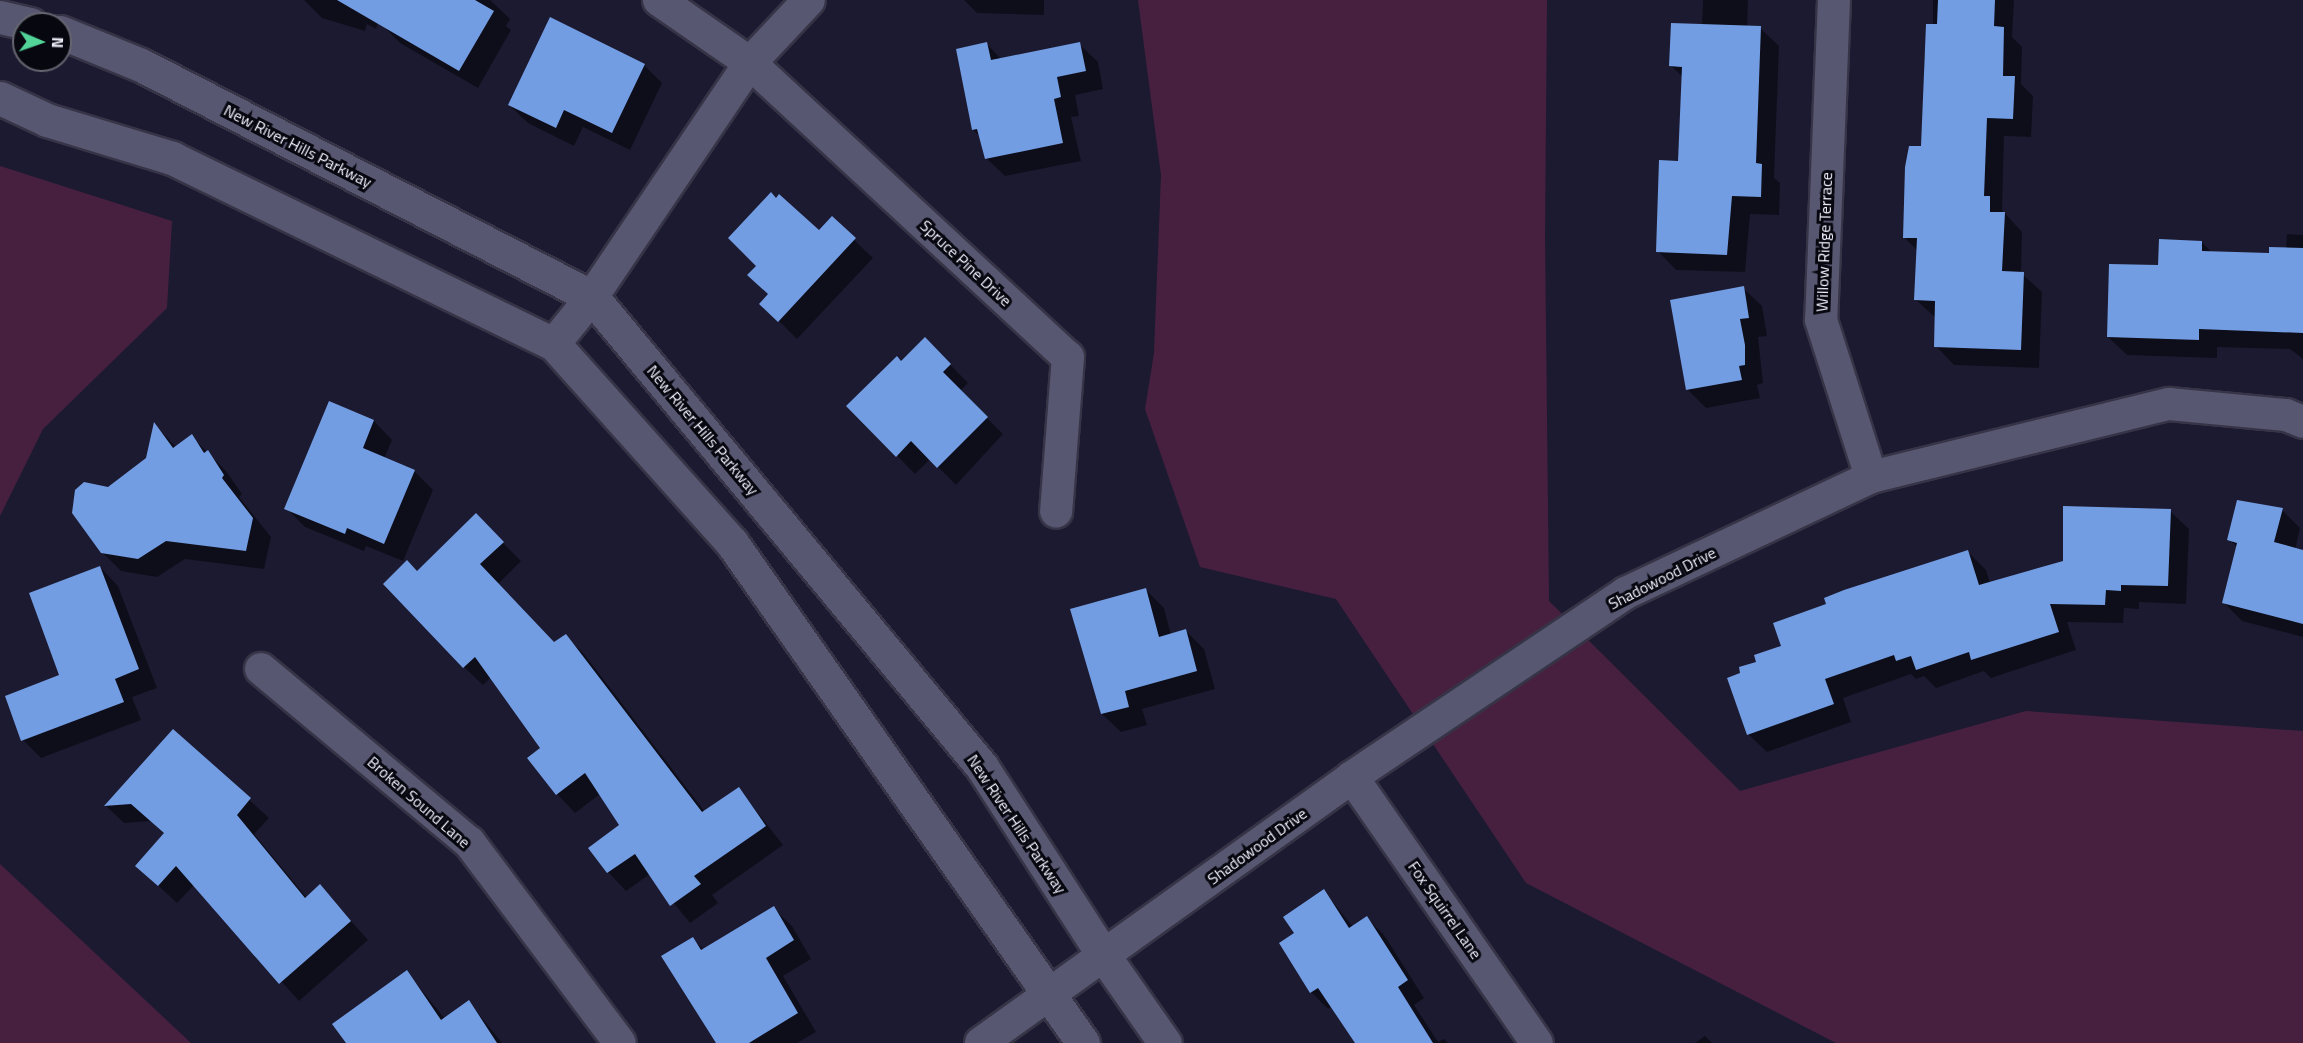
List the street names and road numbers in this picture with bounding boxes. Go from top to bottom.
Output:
street label: New River Hills Parkway [221,100,375,192]
street label: Willow Ridge Terrace [1812,172,1836,312]
street label: Spruce Pine Drive [916,216,1016,310]
street label: New River Hills Parkway [643,361,763,499]
street label: Shadowood Drive [1605,543,1719,613]
street label: New River Hills Parkway [963,751,1071,897]
street label: Broken Sound Lane [364,752,474,852]
street label: Shadowood Drive [1204,804,1310,888]
street label: Fox Squirrel Lane [1404,857,1486,963]

